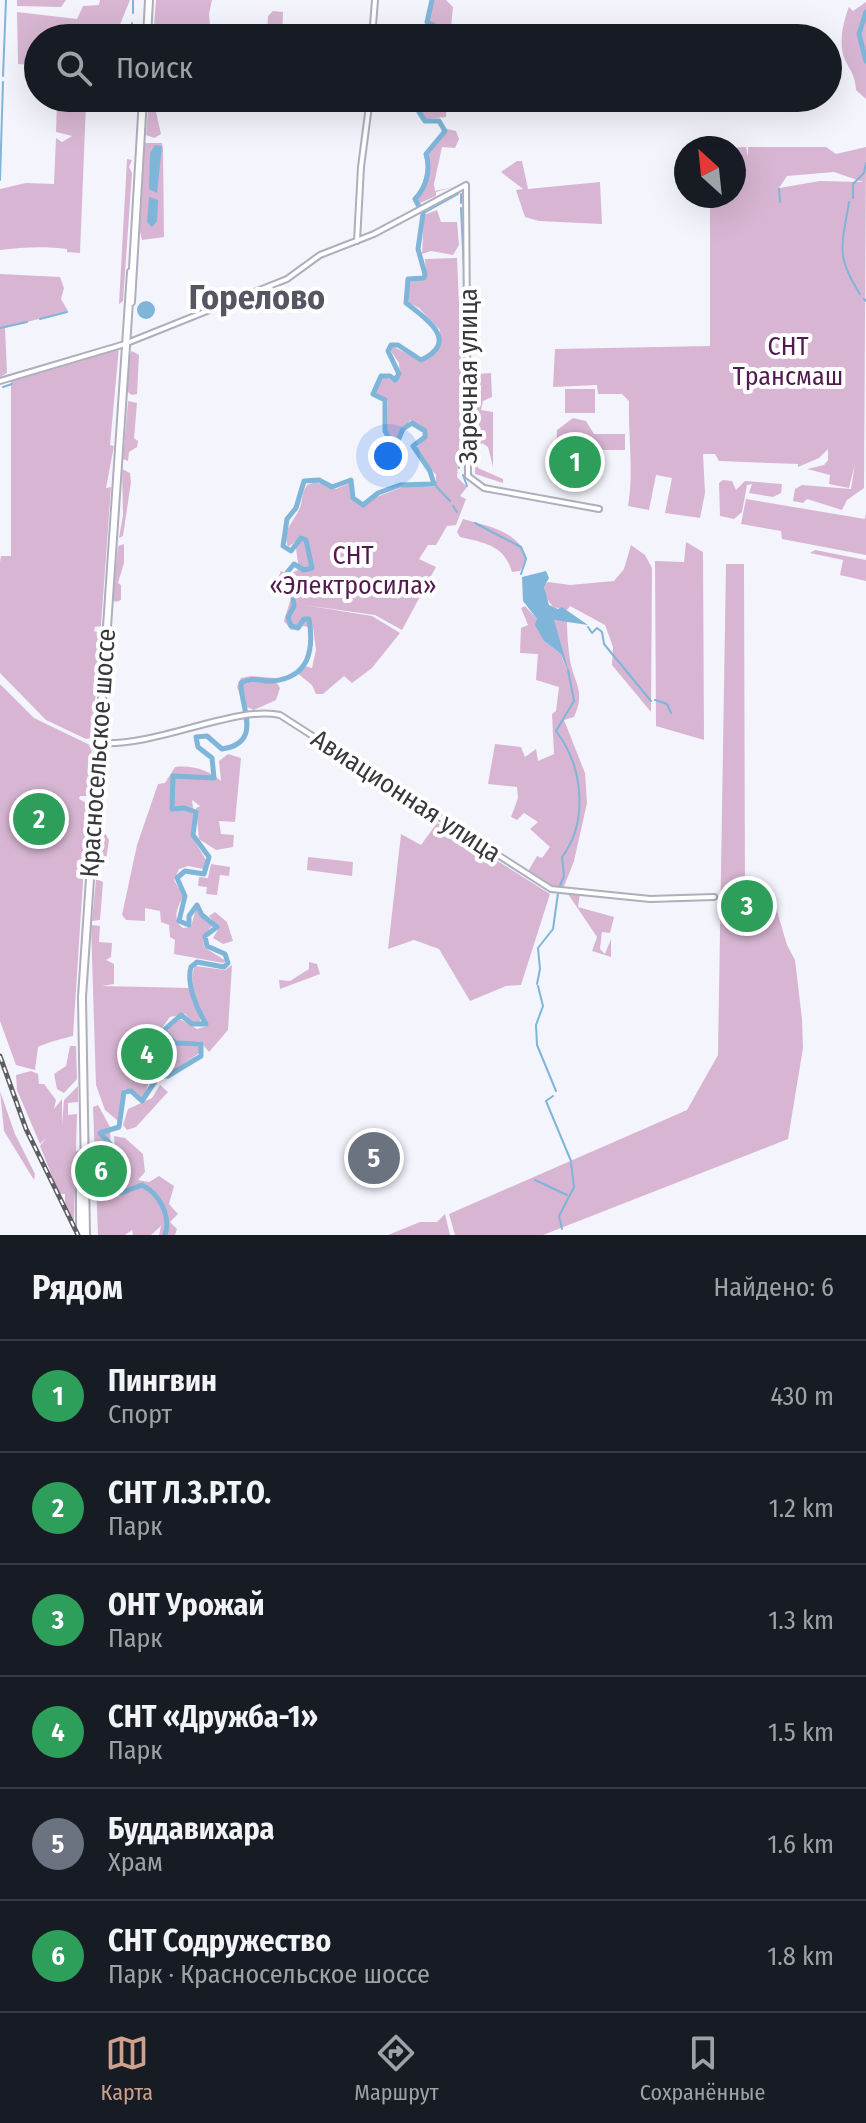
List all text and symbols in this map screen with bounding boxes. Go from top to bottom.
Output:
search box [24,24,842,112]
icon: search [52,46,96,90]
text: Поиск [116,50,193,86]
north arrow [674,136,746,208]
district label: Горелово [189,277,325,318]
street label: Заречная улица [453,288,484,464]
park label: СНТ Трансмаш [733,331,843,392]
pin: 1 [549,432,601,492]
your location [368,436,408,476]
park label: СНТ «Электросила» [269,540,437,601]
street label: Красносельское шоссе [74,627,122,879]
street label: Авиационная улица [306,723,506,869]
pin: 2 [13,789,65,849]
pin: 3 [721,876,773,936]
pin: 4 [121,1024,173,1084]
pin: 5 [348,1128,400,1188]
pin: 6 [75,1141,127,1201]
text: Рядом [32,1267,123,1308]
text: Найдено: 6 [714,1272,834,1303]
text: Пингвин [108,1363,217,1399]
text: 1 [53,1381,64,1412]
text: 430 m [770,1381,834,1412]
text: Спорт [108,1399,172,1430]
text: СНТ Л.З.Р.Т.О. [108,1475,271,1511]
text: 2 [52,1493,64,1524]
text: 1.2 km [769,1493,834,1524]
text: Парк [108,1511,162,1542]
text: ОНТ Урожай [108,1587,265,1623]
text: 3 [52,1605,64,1636]
text: 1.3 km [768,1605,834,1636]
text: Парк [108,1623,162,1654]
text: СНТ «Дружба-1» [108,1699,318,1735]
text: 4 [51,1717,65,1748]
text: 1.5 km [768,1717,834,1748]
text: Парк [108,1735,162,1766]
text: Буддавихара [108,1811,274,1847]
text: 5 [52,1829,64,1860]
text: 1.6 km [767,1829,834,1860]
text: Храм [108,1847,163,1878]
text: СНТ Содружество [108,1923,331,1959]
text: 6 [51,1941,65,1972]
text: 1.8 km [767,1941,834,1972]
text: Парк · Красносельское шоссе [108,1959,430,1990]
tab: Карта [101,2031,153,2106]
tab: Маршрут [354,2031,439,2106]
tab: Сохранённые [640,2031,765,2106]

